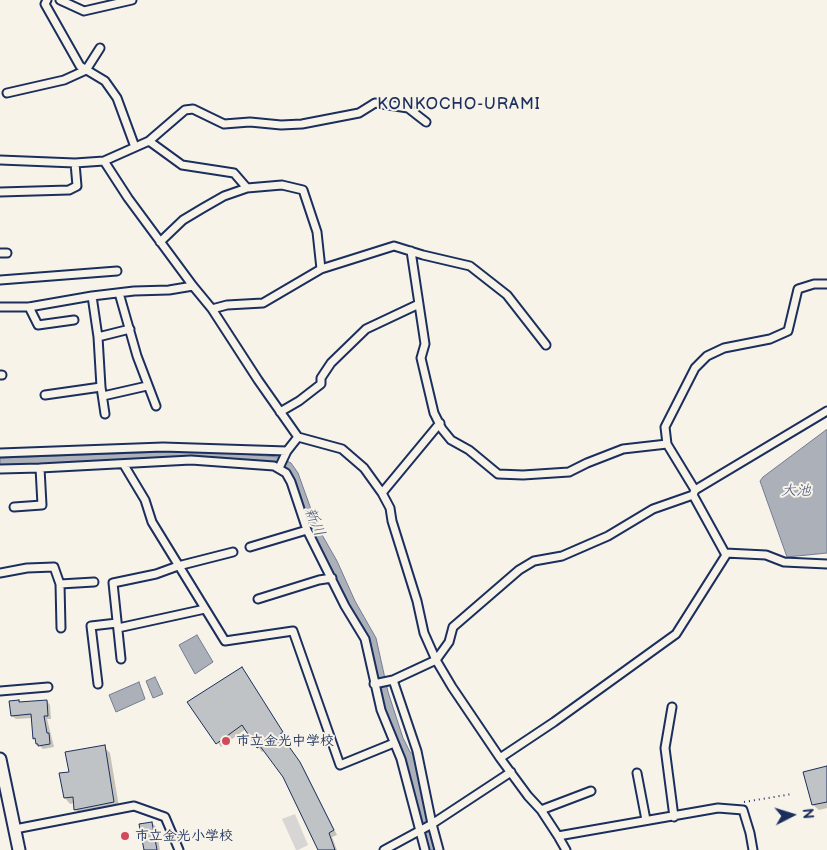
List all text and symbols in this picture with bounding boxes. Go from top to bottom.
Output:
district label: KONKOCHO-URAMI [376,95,542,115]
water label: 大池 [781,482,811,500]
water label: 新川 [300,505,328,539]
place label: 市立金光中学校 [236,733,334,749]
marker: 市立金光中学校 [220,735,232,747]
north arrow [767,790,817,840]
text: N [799,808,816,820]
place label: 市立金光小学校 [135,828,233,844]
marker: 市立金光小学校 [119,830,131,842]

